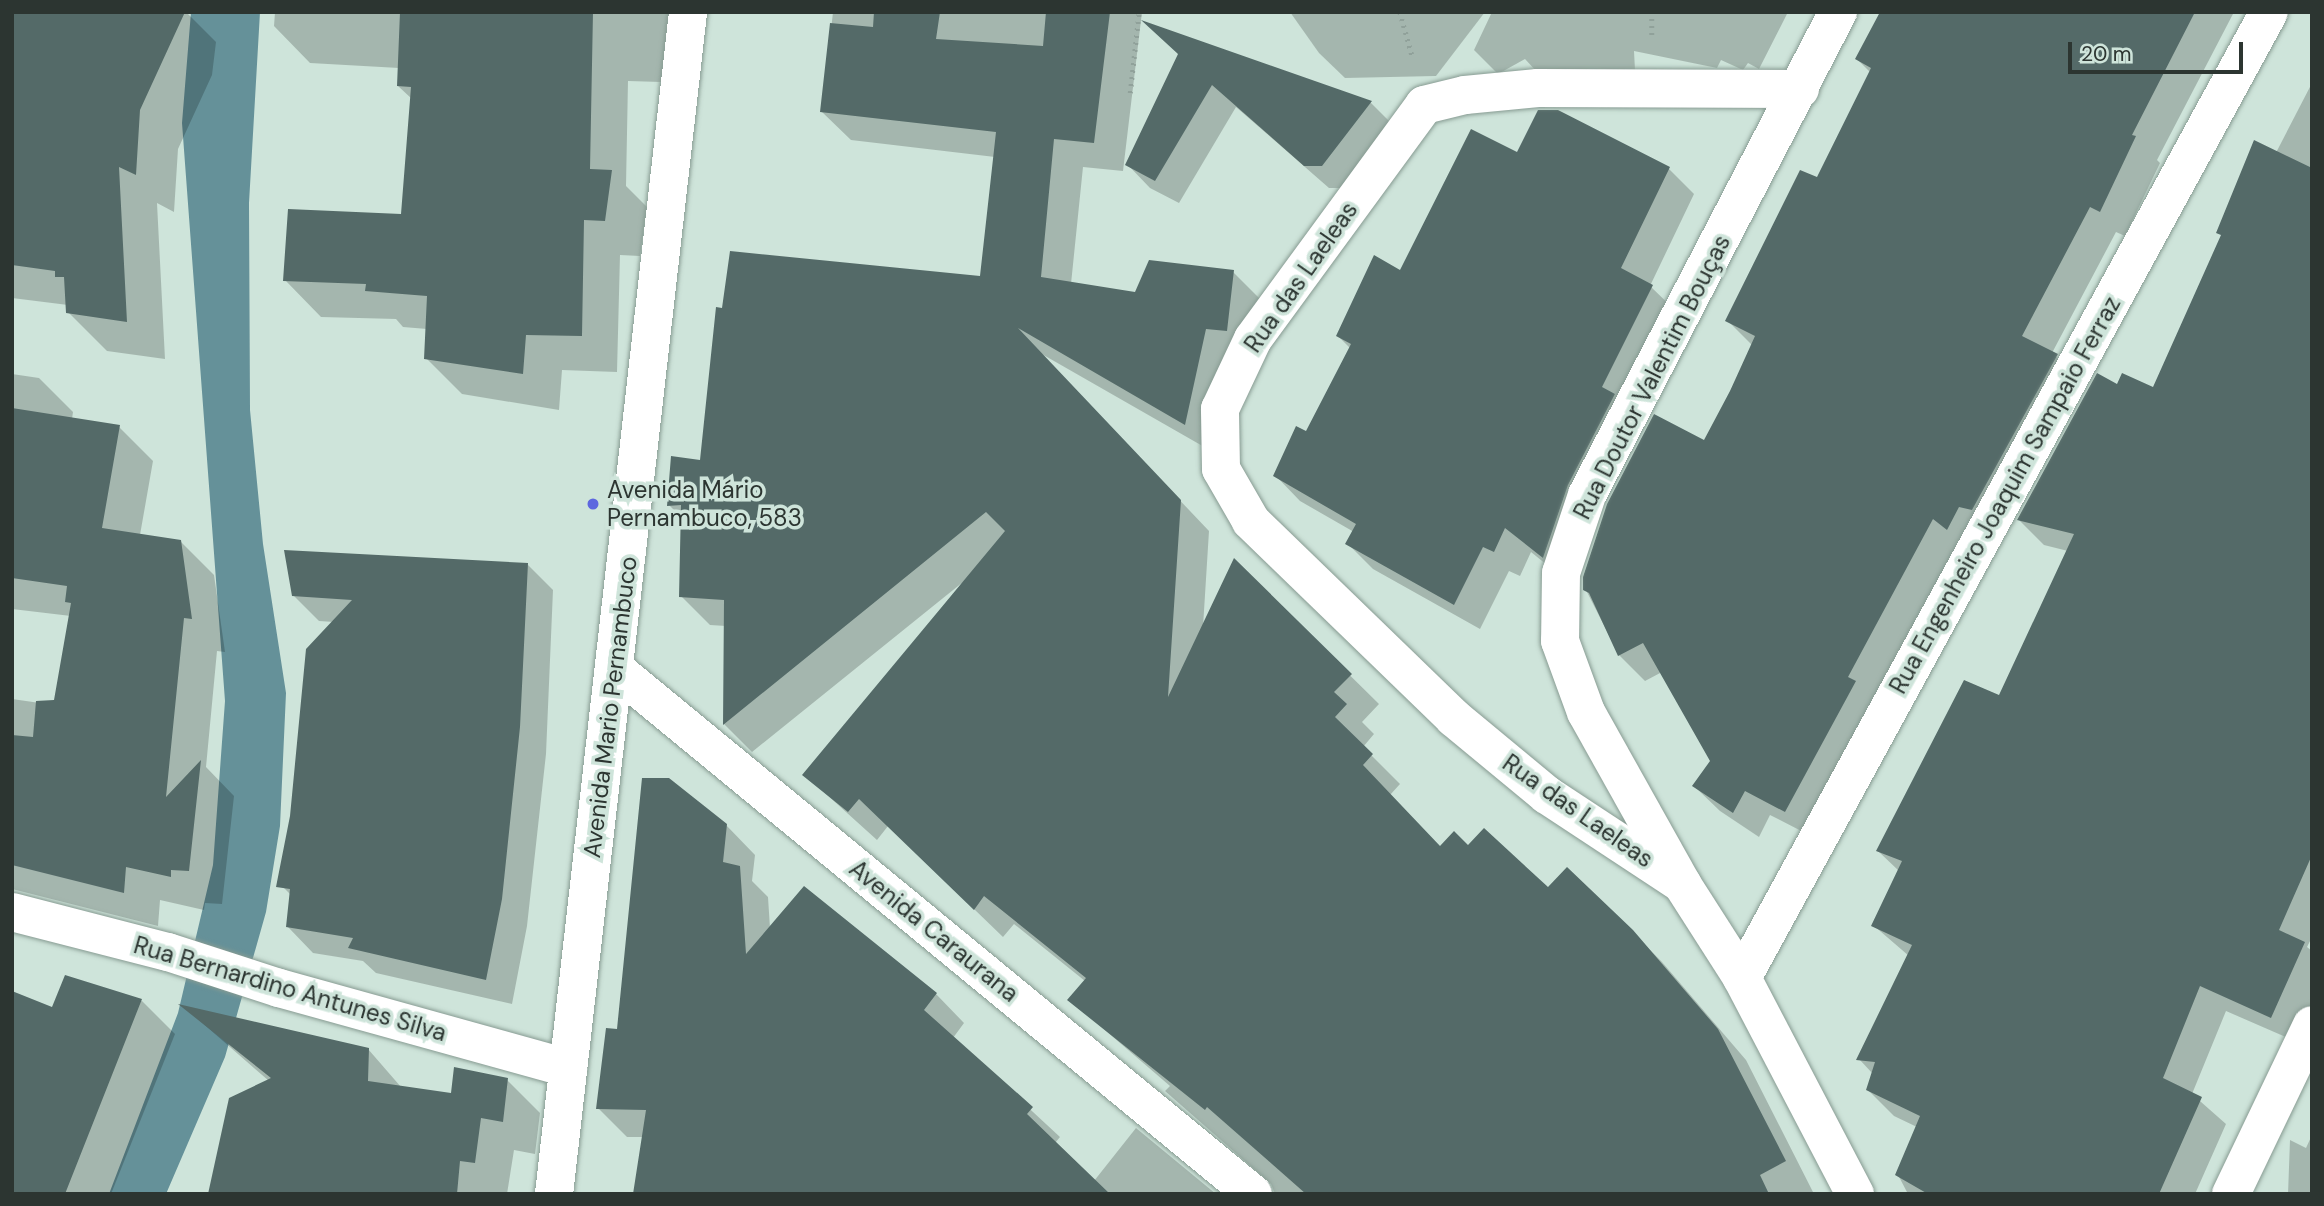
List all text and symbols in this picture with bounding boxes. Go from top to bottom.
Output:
scale bar [2072,28,2247,72]
text: 20 m [2081,40,2132,68]
street label: Rua das Laeleas [1238,196,1364,358]
street label: Rua Doutor Valentim Bouças [1568,230,1736,524]
street label: Rua Engenheiro Joaquim Sampaio Ferraz [1883,291,2127,699]
place label: Avenida Mário Pernambuco, 583 [607,476,802,532]
marker: Avenida Mário Pernambuco, 583 [585,496,601,512]
street label: Avenida Mario Pernambuco [577,555,643,859]
street label: Rua das Laeleas [1497,748,1659,874]
street label: Avenida Caraurana [844,854,1024,1008]
street label: Rua Bernardino Antunes Silva [130,931,450,1047]

